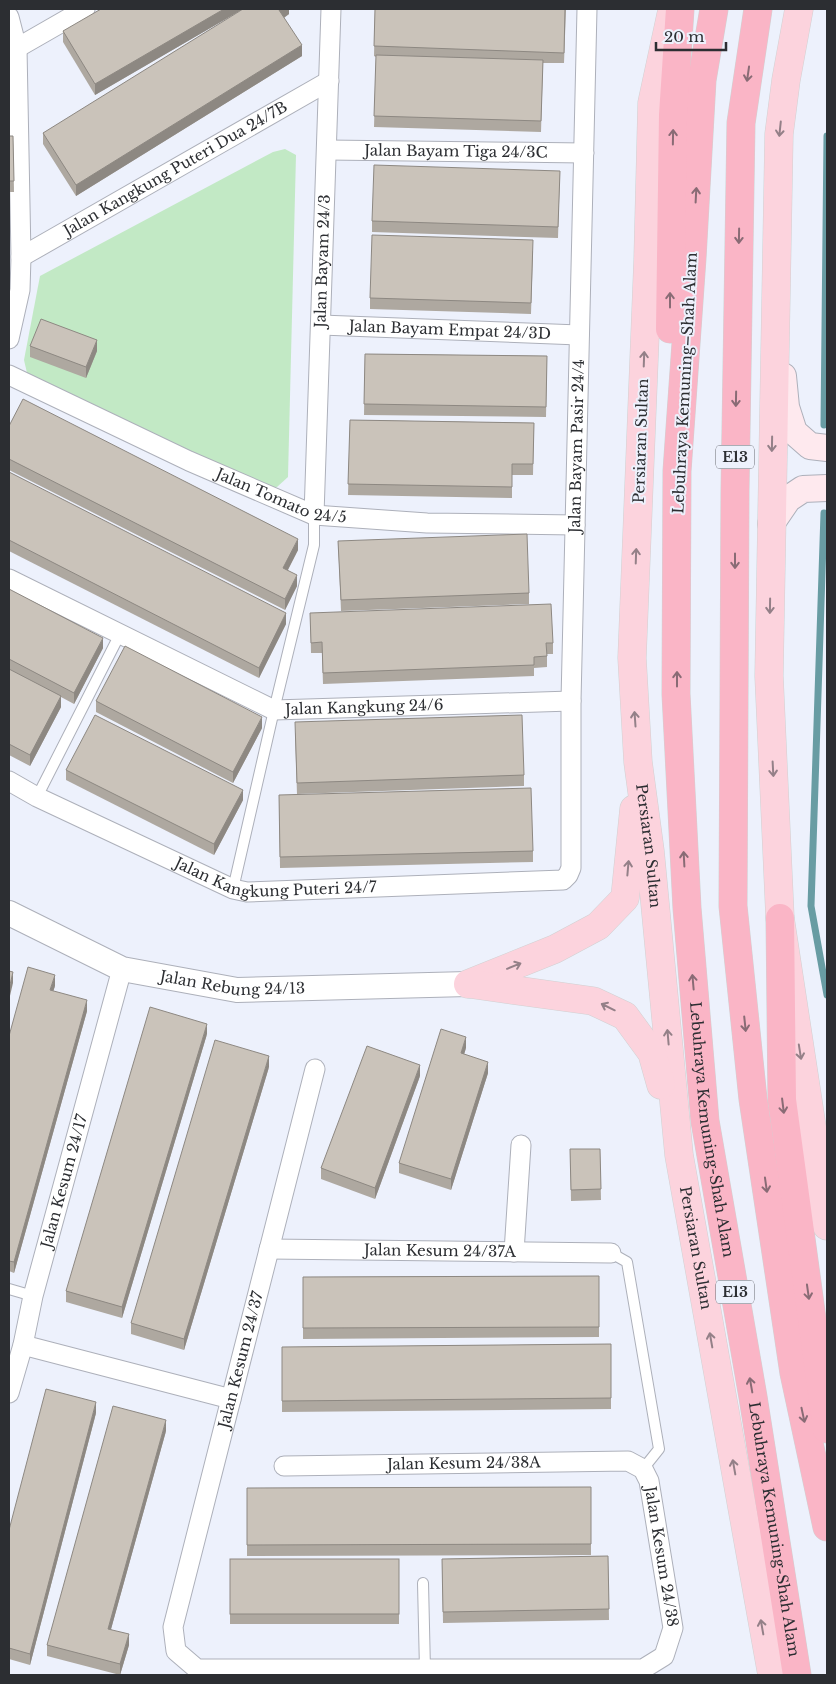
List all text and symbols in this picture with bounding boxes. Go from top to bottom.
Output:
scale bar [656,20,726,52]
text: 20 m [664,27,704,46]
one-way arrow [743,66,753,82]
street label: Jalan Kangkung Puteri Dua 24/7B [58,97,291,241]
one-way arrow [775,120,785,136]
one-way arrow [668,129,678,146]
street label: Jalan Bayam Tiga 24/3C [362,140,548,162]
one-way arrow [691,187,700,203]
street label: Jalan Bayam 24/3 [310,194,334,330]
one-way arrow [734,228,744,244]
street label: Lebuhraya Kemuning–Shah Alam [668,252,701,514]
one-way arrow [665,292,675,308]
street label: Jalan Bayam Empat 24/3D [347,316,551,343]
one-way arrow [639,351,649,368]
street label: Jalan Bayam Pasir 24/4 [565,359,588,535]
street label: Persiaran Sultan [629,378,652,504]
one-way arrow [731,390,741,406]
one-way arrow [768,436,777,452]
road number: E13 [716,446,754,468]
street label: Jalan Tomato 24/5 [211,463,347,526]
one-way arrow [631,549,640,565]
one-way arrow [730,552,740,569]
one-way arrow [765,598,774,614]
one-way arrow [672,672,681,688]
street label: Jalan Kangkung 24/6 [283,695,444,719]
one-way arrow [631,711,640,727]
one-way arrow [768,761,777,777]
street label: Persiaran Sultan [632,782,665,909]
one-way arrow [680,851,689,867]
street label: Jalan Kangkung Puteri 24/7 [170,852,377,902]
one-way arrow [623,861,633,877]
one-way arrow [506,961,521,970]
street label: Jalan Rebung 24/13 [157,966,305,1000]
one-way arrow [688,974,698,990]
street label: Lebuhraya Kemuning-Shah Alam [686,1001,739,1259]
one-way arrow [601,1002,616,1012]
one-way arrow [740,1016,750,1032]
one-way arrow [663,1029,673,1045]
one-way arrow [796,1044,806,1060]
one-way arrow [778,1098,788,1114]
street label: Jalan Kesum 24/17 [36,1112,91,1252]
one-way arrow [761,1177,771,1193]
street label: Persiaran Sultan [676,1185,716,1311]
street label: Jalan Kesum 24/37A [362,1240,516,1261]
road number: E13 [716,1280,754,1304]
one-way arrow [804,1284,814,1300]
street label: Jalan Kesum 24/37 [213,1289,267,1432]
one-way arrow [706,1332,716,1348]
one-way arrow [745,1378,755,1394]
street label: Lebuhraya Kemuning-Shah Alam [745,1400,804,1658]
one-way arrow [799,1406,808,1422]
street label: Jalan Kesum 24/38A [385,1452,541,1474]
one-way arrow [728,1460,738,1476]
street label: Jalan Kesum 24/38 [641,1483,683,1628]
one-way arrow [757,1620,767,1636]

